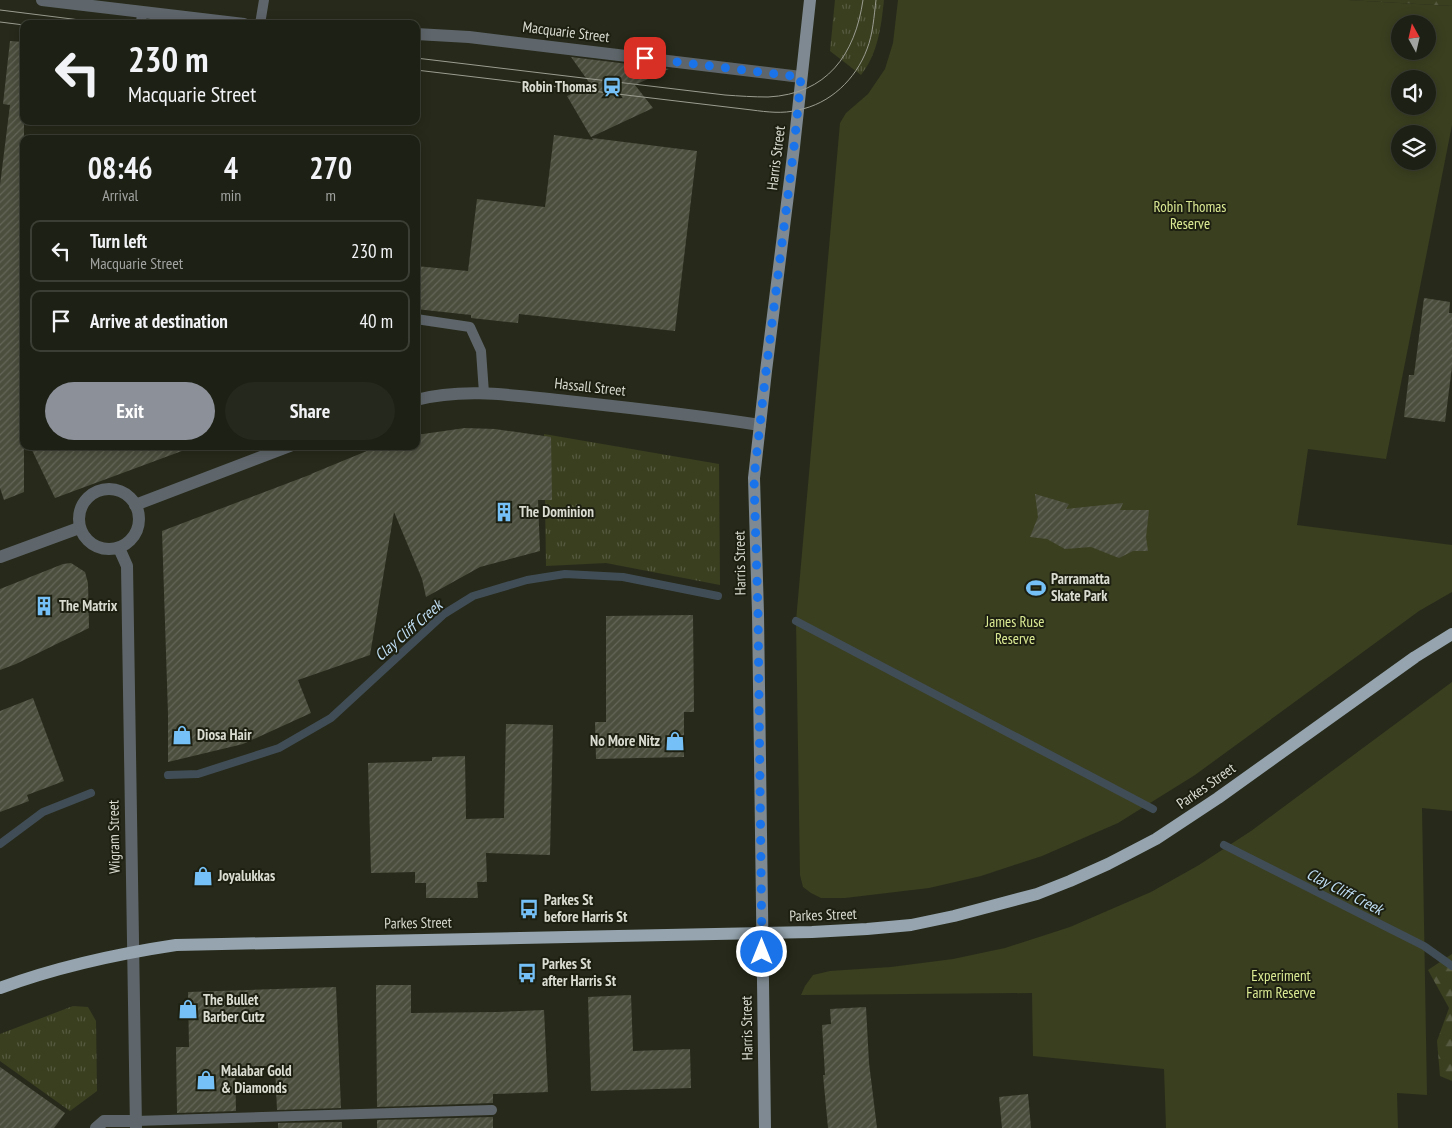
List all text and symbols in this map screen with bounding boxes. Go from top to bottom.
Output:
north arrow [1391,15,1436,60]
map controls [1391,15,1436,170]
street label: Macquarie Street [522,17,611,46]
text: 230 m [128,36,209,82]
pin [624,37,666,79]
icon: left [45,40,110,105]
icon: arrive [631,44,659,72]
button: sound [1391,70,1436,115]
station icon: Robin Thomas [601,76,623,98]
place label: Robin Thomas [522,77,597,96]
text: Macquarie Street [128,80,256,108]
street label: Harris Street [762,125,789,191]
button: layers [1391,125,1436,170]
text: 08:46 [88,148,153,187]
text: 4 [224,148,238,187]
text: 270 [309,148,352,187]
text: Arrival [102,185,138,205]
text: min [220,185,241,205]
text: m [325,185,336,205]
park label: Robin Thomas Reserve [1154,197,1226,233]
text: Turn left [90,229,147,253]
icon: left [47,237,75,265]
text: 230 m [351,239,393,263]
text: Macquarie Street [90,253,183,273]
icon: arrive [47,307,75,335]
text: Arrive at destination [90,309,228,333]
text: 40 m [360,309,393,333]
street label: Hassall Street [554,373,627,400]
button: Exit [45,382,215,440]
button: Share [225,382,395,440]
building icon: The Dominion [493,501,515,523]
place label: The Dominion [519,502,594,521]
street label: Harris Street [729,530,750,596]
place label: Parramatta Skate Park [1051,569,1110,605]
sports icon: Parramatta Skate Park [1025,577,1047,599]
water label: Clay Cliff Creek [370,594,447,665]
building icon: The Matrix [33,595,55,617]
place label: The Matrix [59,596,118,615]
park label: James Ruse Reserve [985,612,1044,648]
shop icon: Diosa Hair [171,724,193,746]
place label: Diosa Hair [197,725,252,744]
shop icon: No More Nitz [664,730,686,752]
place label: No More Nitz [590,731,660,750]
street label: Parkes Street [1173,758,1239,813]
street label: Wigram Street [103,800,124,874]
water label: Clay Cliff Creek [1303,863,1388,920]
shop icon: Joyalukkas [192,865,214,887]
place label: Joyalukkas [217,866,275,885]
place label: Parkes St before Harris St [544,890,628,926]
bus stop icon: Parkes St before Harris St [518,898,540,920]
street label: Parkes Street [789,904,857,925]
street label: Parkes Street [384,912,452,933]
position arrow [735,925,787,977]
place label: Parkes St after Harris St [542,954,617,990]
bus stop icon: Parkes St after Harris St [516,962,538,984]
park label: Experiment Farm Reserve [1246,966,1316,1002]
place label: The Bullet Barber Cutz [203,990,265,1026]
street label: Harris Street [736,995,757,1061]
shop icon: The Bullet Barber Cutz [177,998,199,1020]
place label: Malabar Gold & Diamonds [221,1061,292,1097]
shop icon: Malabar Gold & Diamonds [195,1069,217,1091]

